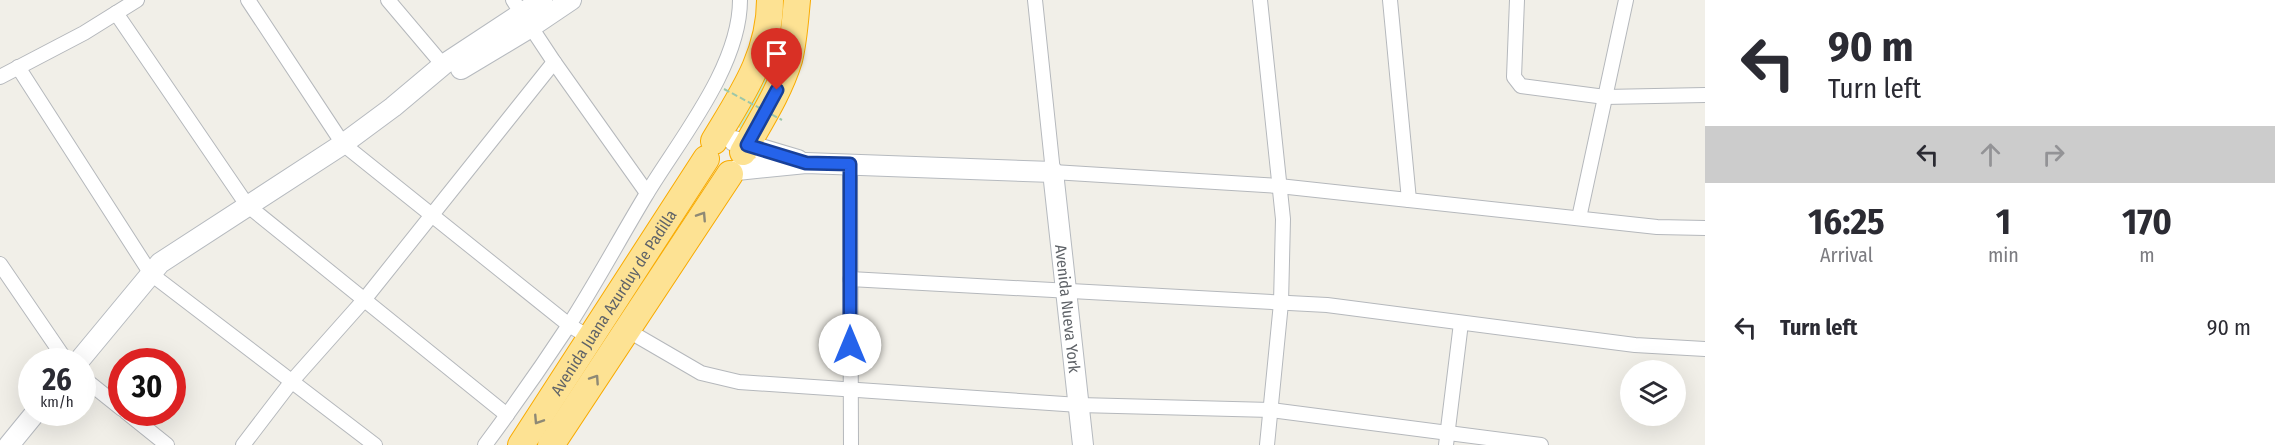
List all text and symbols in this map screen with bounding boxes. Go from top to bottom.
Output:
text: 90 m [1828,22,1913,72]
icon: left [1729,24,1807,102]
pin [751,28,802,90]
icon: arrive [760,37,793,70]
text: Turn left [1828,73,1921,105]
icon: left [1911,138,1944,171]
icon: ahead [1974,138,2007,171]
icon: right [2037,138,2070,171]
text: 16:25 [1808,200,1885,244]
text: 1 [1996,200,2011,244]
text: 170 [2122,200,2172,244]
street label: Avenida Juana Azurduy de Padilla [546,206,680,399]
one-way arrow [695,212,707,222]
street label: Avenida Nueva York [1052,243,1085,374]
text: Arrival [1820,243,1873,267]
text: min [1988,243,2019,267]
text: m [2139,243,2155,267]
icon: left [1729,311,1762,344]
position arrow [818,313,882,377]
text: Turn left [1780,314,1858,341]
text: 90 m [2207,314,2251,341]
speed limit sign: 30 [108,348,186,426]
map controls [1620,360,1686,426]
button: layers [1620,360,1686,426]
text: 26 [42,362,72,398]
one-way arrow [588,374,599,385]
text: km/h [40,393,74,411]
one-way arrow [534,414,545,425]

